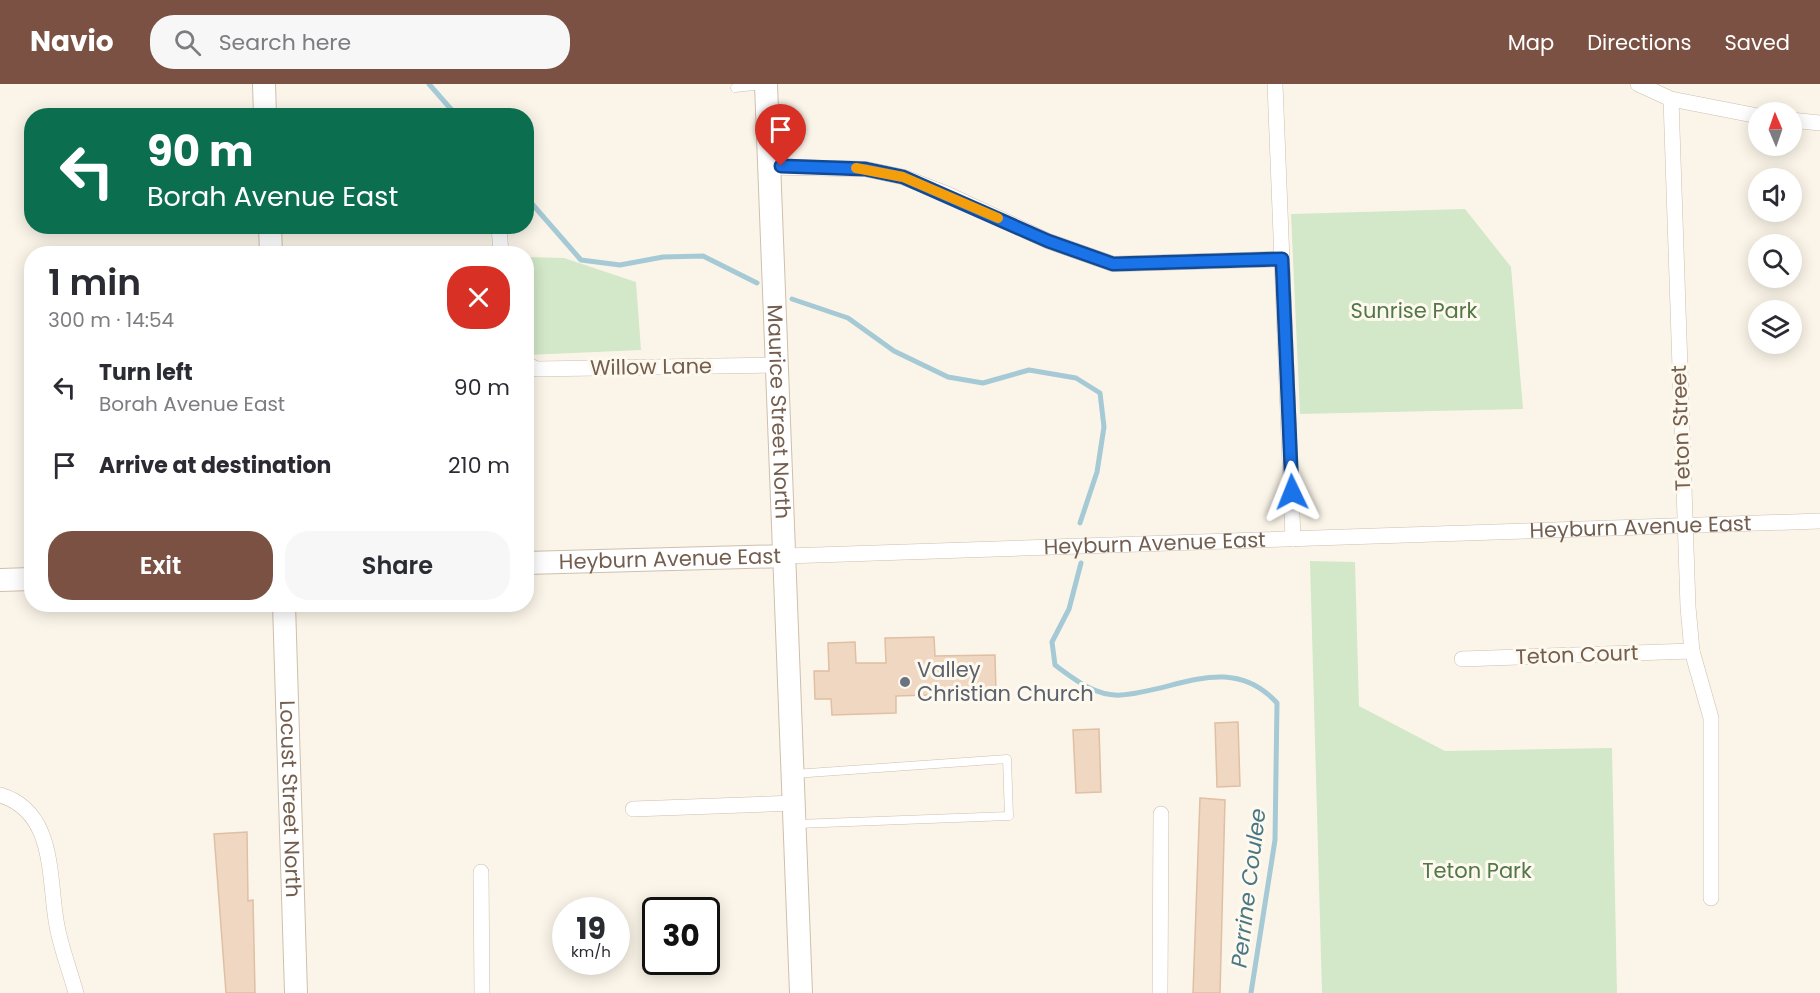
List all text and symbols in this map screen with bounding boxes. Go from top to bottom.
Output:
search box [150,15,570,69]
text: Navio [30,22,114,61]
icon: search [171,26,204,59]
text: Search here [219,27,351,58]
text: Map [1508,28,1554,57]
text: Directions [1587,28,1691,57]
text: Saved [1724,28,1790,57]
north arrow [1748,102,1802,156]
map controls [1748,102,1802,354]
pin [755,104,806,166]
icon: arrive [764,113,797,146]
text: 90 m [147,122,254,181]
icon: left [48,132,126,210]
button: sound [1748,168,1802,222]
text: Borah Avenue East [147,178,398,215]
button: search [1748,234,1802,288]
text: 1 min [48,257,141,308]
button: close [447,266,510,329]
park label: Sunrise Park [1351,296,1478,325]
button: layers [1748,300,1802,354]
street label: Maurice Street North [761,304,798,519]
text: 300 m · 14:54 [48,306,174,334]
street label: Willow Lane [590,351,712,382]
text: Turn left [99,357,193,388]
street label: Teton Street [1664,365,1697,491]
icon: left [48,371,81,404]
text: 90 m [454,372,510,403]
text: Borah Avenue East [99,390,285,418]
icon: arrive [48,449,81,482]
text: Arrive at destination [99,450,331,481]
text: 210 m [448,450,510,481]
position arrow [1260,460,1324,524]
street label: Heyburn Avenue East [1529,508,1752,545]
street label: Heyburn Avenue East [1043,525,1266,561]
button: Exit [48,531,273,600]
button: Share [285,531,510,600]
street label: Heyburn Avenue East [559,541,781,576]
street label: Teton Court [1515,638,1639,671]
place label: Valley Christian Church [917,655,1094,708]
marker: Valley Christian Church [898,675,912,689]
street label: Locust Street North [273,700,308,898]
water label: Perrine Coulee [1223,807,1274,970]
park label: Teton Park [1422,856,1532,885]
speed limit sign: 30 [642,897,720,975]
text: 19 [576,907,606,950]
text: km/h [571,941,611,962]

